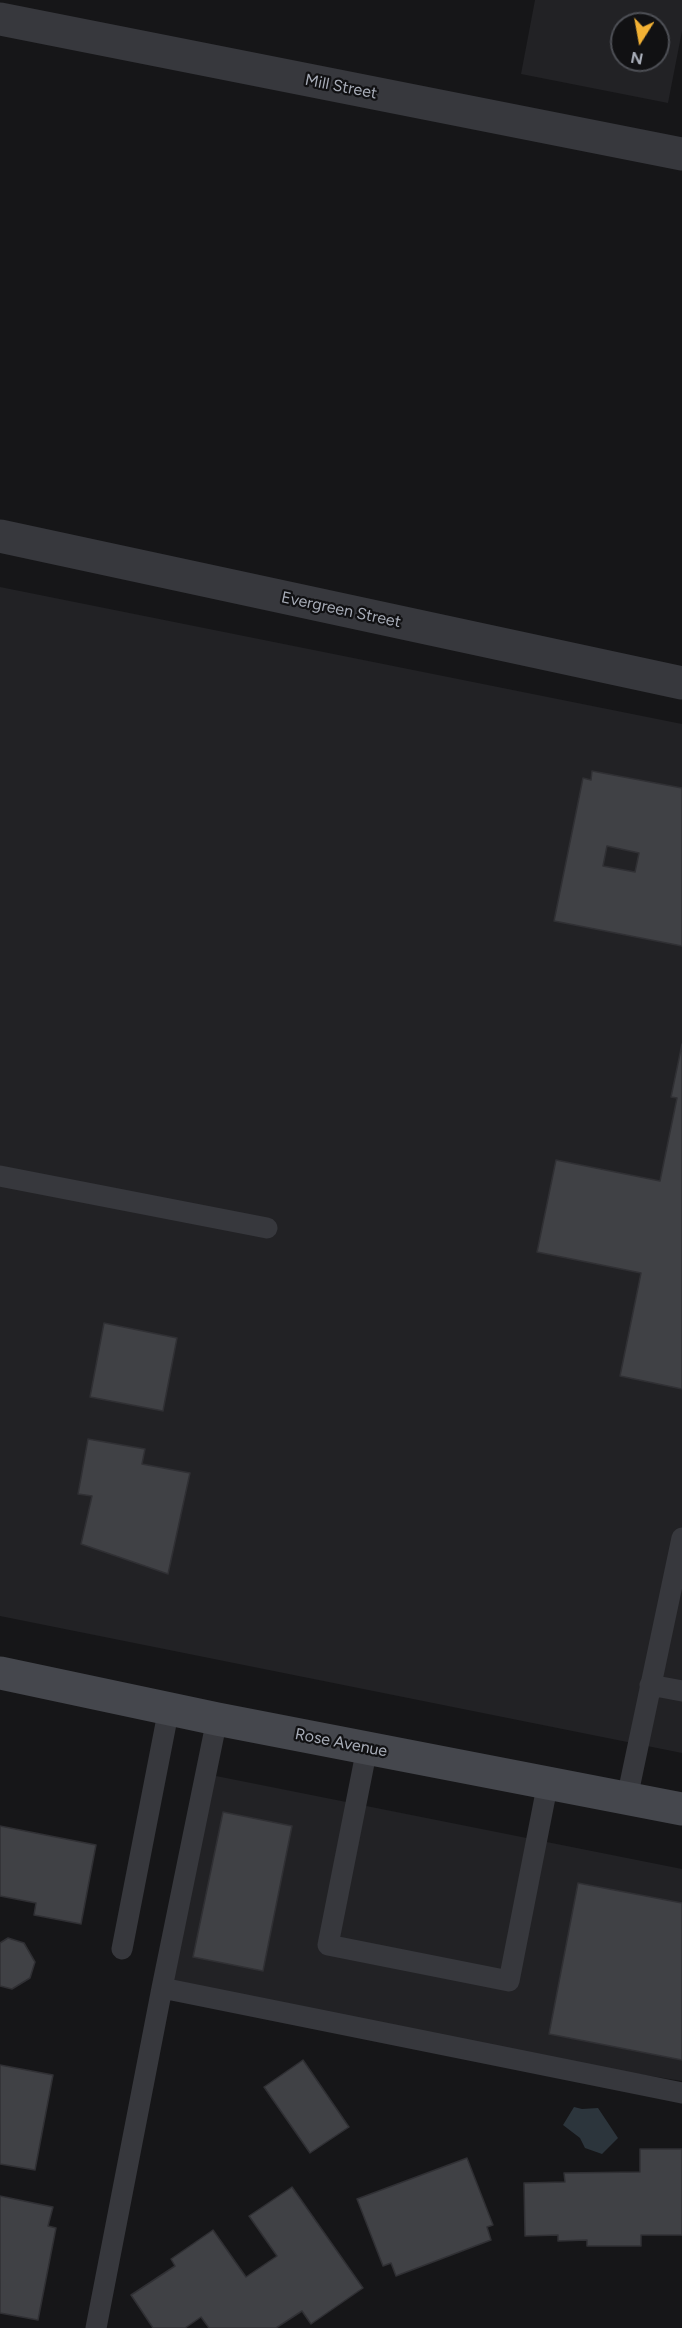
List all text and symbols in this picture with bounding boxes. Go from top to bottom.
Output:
north arrow [610,12,670,72]
text: N [629,48,645,69]
street label: Mill Street [303,71,379,103]
street label: Evergreen Street [279,588,403,632]
street label: Rose Avenue [293,1725,389,1761]

